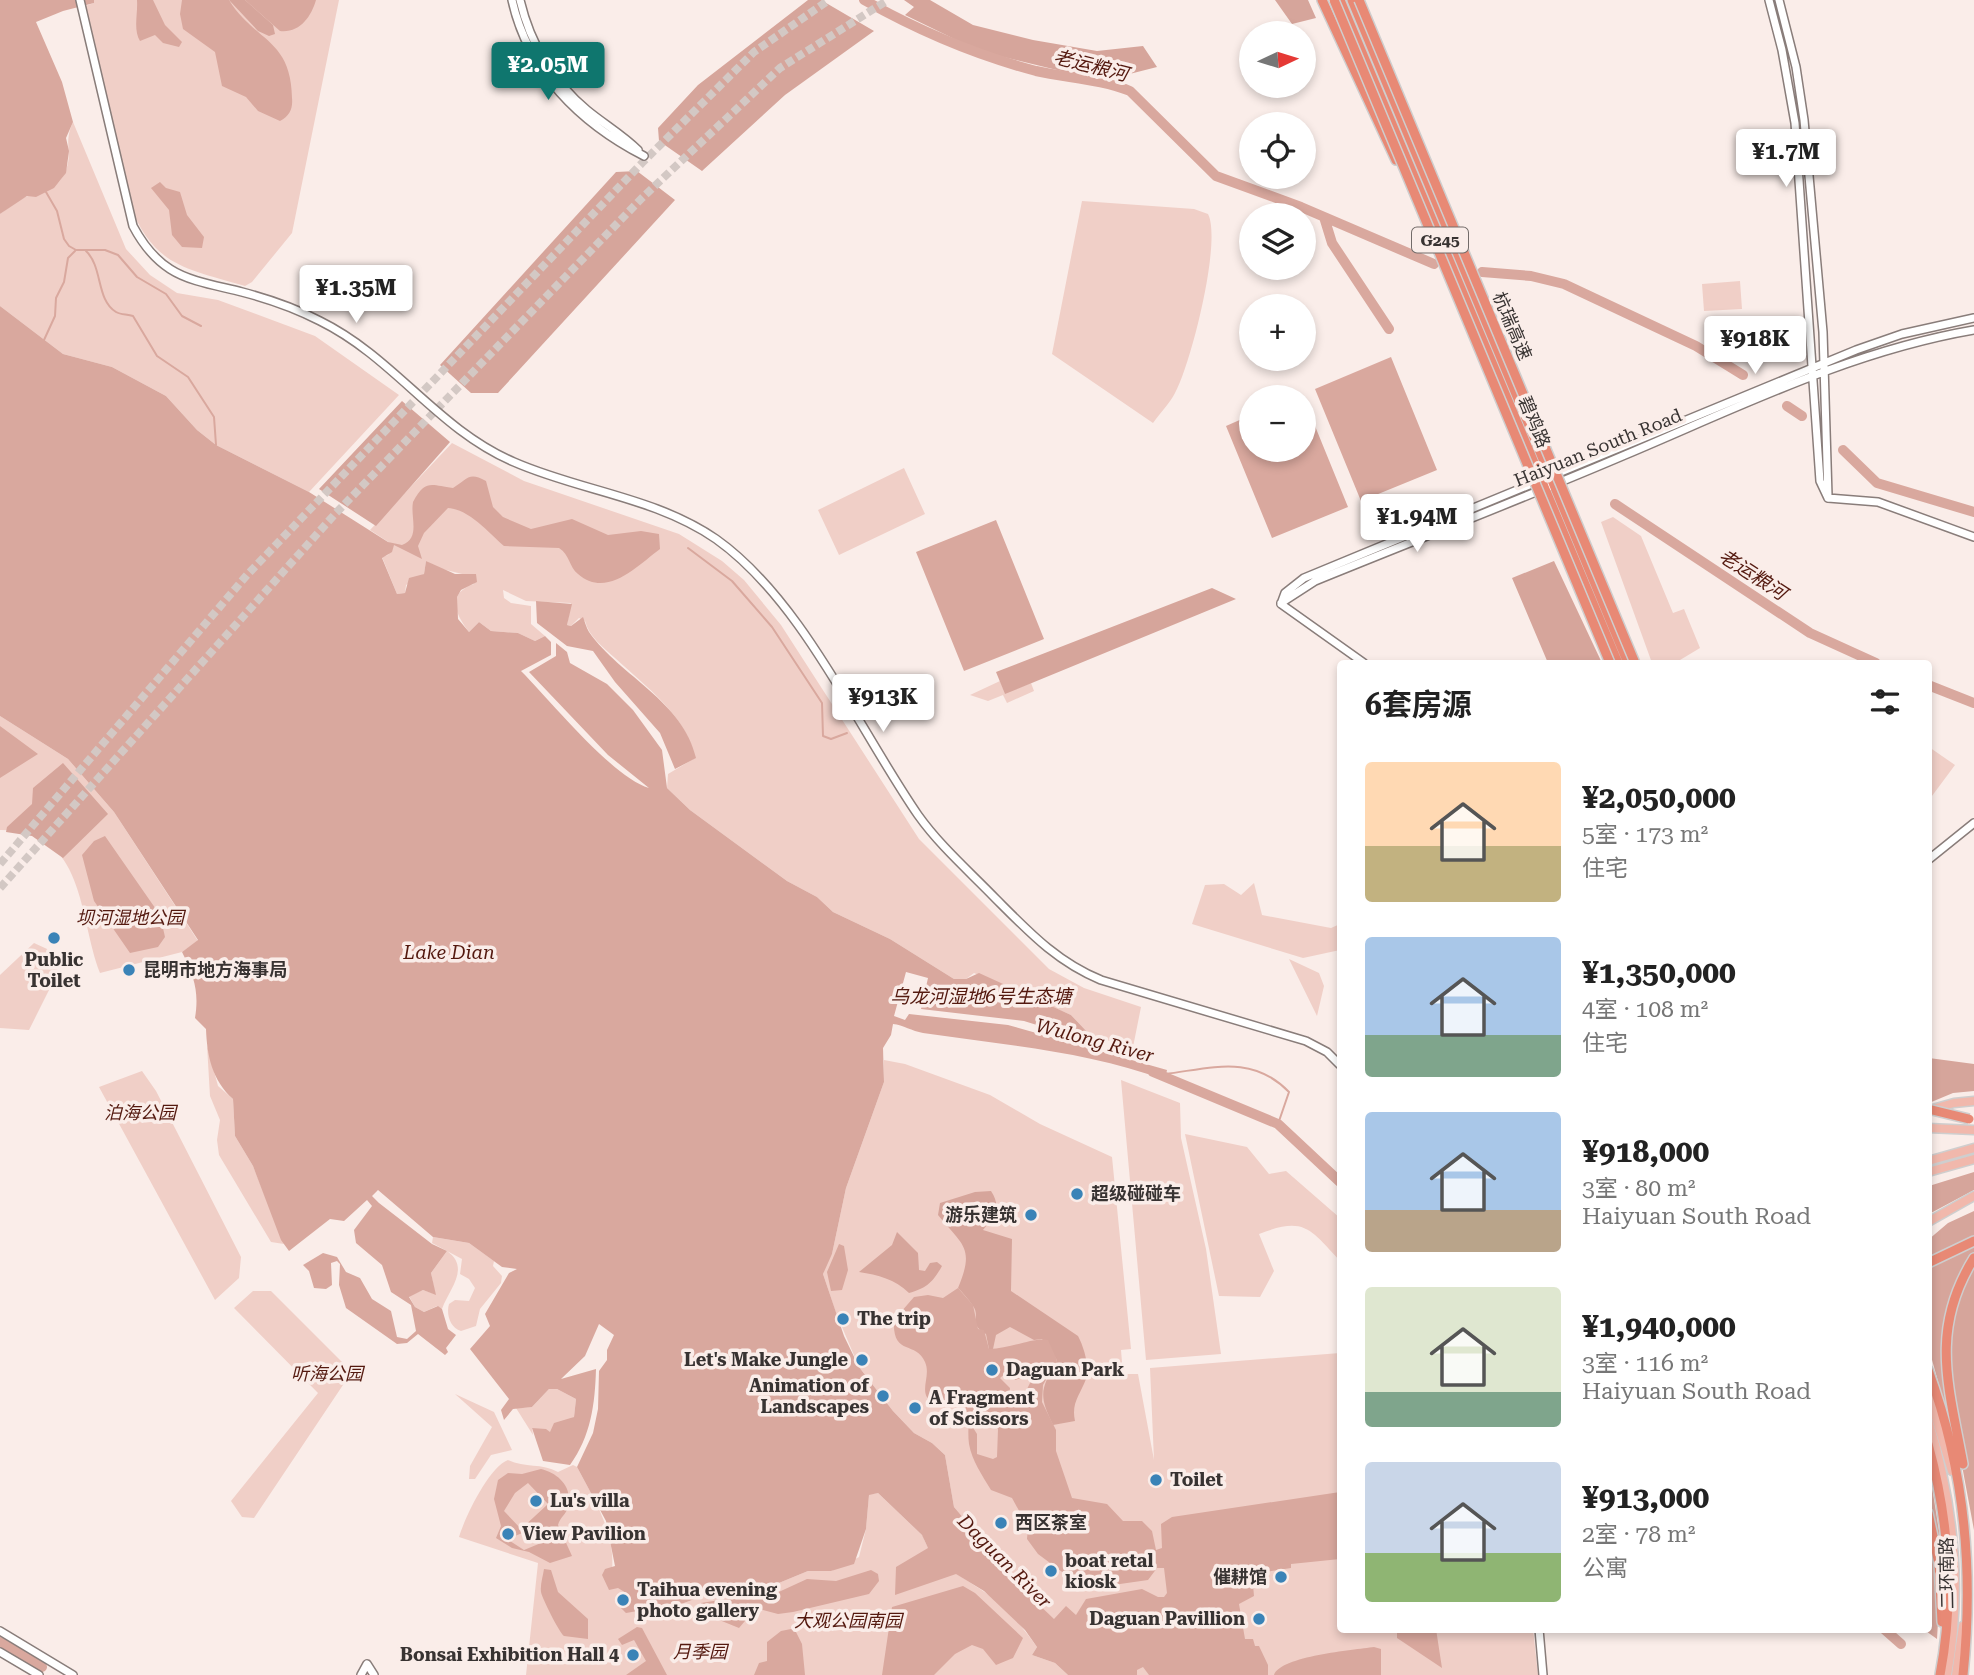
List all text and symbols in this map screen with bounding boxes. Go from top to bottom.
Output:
north arrow [1239,21,1316,98]
map controls [1239,21,1316,462]
pin: ¥2.05M [491,42,605,102]
water label: 老运粮河 [1051,45,1134,87]
text: ¥2.05M [508,51,588,78]
button: locate [1239,112,1316,189]
pin: ¥1.7M [1737,130,1835,189]
text: ¥1.7M [1752,138,1820,165]
button: layers [1239,203,1316,280]
road number: G245 [1412,228,1468,252]
pin: ¥1.35M [299,266,413,325]
text: ¥1.35M [316,274,396,301]
street label: 杭瑞高速 [1489,289,1536,363]
button: + [1239,294,1316,371]
pin: ¥918K [1706,316,1804,376]
text: ¥918K [1720,325,1790,352]
button: − [1239,385,1316,462]
street label: 碧鸡路 [1514,393,1555,451]
street label: Haiyuan South Road [1511,404,1685,491]
pin: ¥1.94M [1360,494,1474,554]
text: ¥1.94M [1377,503,1457,530]
water label: 老运粮河 [1715,544,1794,607]
pin: ¥913K [834,674,932,734]
text: ¥913K [848,683,918,710]
icon: filters [1866,683,1904,721]
text: 6套房源 [1365,687,1472,722]
text: ¥2,050,000 [1582,780,1736,815]
icon: home [1421,790,1505,874]
text: 5室 · 173 m² [1582,821,1708,848]
text: 住宅 [1582,855,1628,882]
park label: 坝河湿地公园 [76,907,187,928]
marker: Public Toilet [46,930,62,946]
water label: Lake Dian [402,941,495,964]
place label: Public Toilet [24,949,84,991]
text: ¥1,350,000 [1582,955,1736,990]
place label: 昆明市地方海事局 [143,959,287,980]
marker: 昆明市地方海事局 [121,962,137,978]
icon: home [1421,965,1505,1049]
water label: 乌龙河湿地6号生态塘 [890,985,1075,1008]
text: 4室 · 108 m² [1582,996,1708,1023]
water label: Wulong River [1033,1014,1157,1067]
text: 住宅 [1582,1030,1628,1057]
park label: 泊海公园 [104,1102,179,1123]
text: ¥918,000 [1582,1134,1709,1169]
icon: home [1421,1140,1505,1224]
text: 3室 · 80 m² [1582,1175,1695,1202]
place label: 超级碰碰车 [1091,1183,1181,1204]
marker: 超级碰碰车 [1069,1186,1085,1202]
text: Haiyuan South Road [1582,1203,1811,1230]
place label: 游乐建筑 [945,1204,1017,1225]
marker: 游乐建筑 [1023,1207,1039,1223]
place label: The trip [857,1308,931,1329]
text: ¥1,940,000 [1582,1309,1736,1344]
marker: The trip [835,1311,851,1327]
icon: home [1421,1315,1505,1399]
place label: Let's Make Jungle [684,1349,848,1370]
text: 3室 · 116 m² [1582,1350,1708,1377]
marker: Let's Make Jungle [854,1352,870,1368]
place label: Daguan Park [1006,1359,1125,1380]
marker: Daguan Park [984,1362,1000,1378]
park label: 听海公园 [291,1363,366,1384]
place label: Animation of Landscapes [749,1375,870,1417]
text: Haiyuan South Road [1582,1378,1811,1405]
place label: A Fragment of Scissors [929,1387,1035,1429]
marker: Animation of Landscapes [875,1388,891,1404]
marker: A Fragment of Scissors [907,1400,923,1416]
place label: Toilet [1170,1469,1223,1490]
marker: Toilet [1148,1472,1164,1488]
text: ¥913,000 [1582,1480,1709,1515]
place label: Lu's villa [550,1490,630,1511]
icon: home [1421,1490,1505,1574]
marker: Lu's villa [528,1493,544,1509]
water label: Daguan River [952,1509,1056,1613]
place label: 西区茶室 [1015,1512,1087,1533]
marker: 西区茶室 [993,1515,1009,1531]
text: 2室 · 78 m² [1582,1521,1695,1548]
place label: View Pavilion [522,1523,646,1544]
marker: View Pavilion [500,1526,516,1542]
street label: 二环南路 [1935,1537,1958,1609]
place label: boat retal kiosk [1065,1550,1153,1592]
text: 公寓 [1582,1555,1628,1582]
marker: boat retal kiosk [1043,1563,1059,1579]
place label: 催耕馆 [1213,1566,1267,1587]
marker: 催耕馆 [1273,1569,1289,1585]
place label: Taihua evening photo gallery [637,1579,778,1621]
marker: Taihua evening photo gallery [615,1592,631,1608]
place label: Daguan Pavillion [1089,1608,1245,1629]
park label: 大观公园南园 [794,1610,905,1631]
marker: Daguan Pavillion [1251,1611,1267,1627]
park label: 月季园 [673,1641,730,1662]
place label: Bonsai Exhibition Hall 4 [400,1644,619,1665]
marker: Bonsai Exhibition Hall 4 [625,1647,641,1663]

